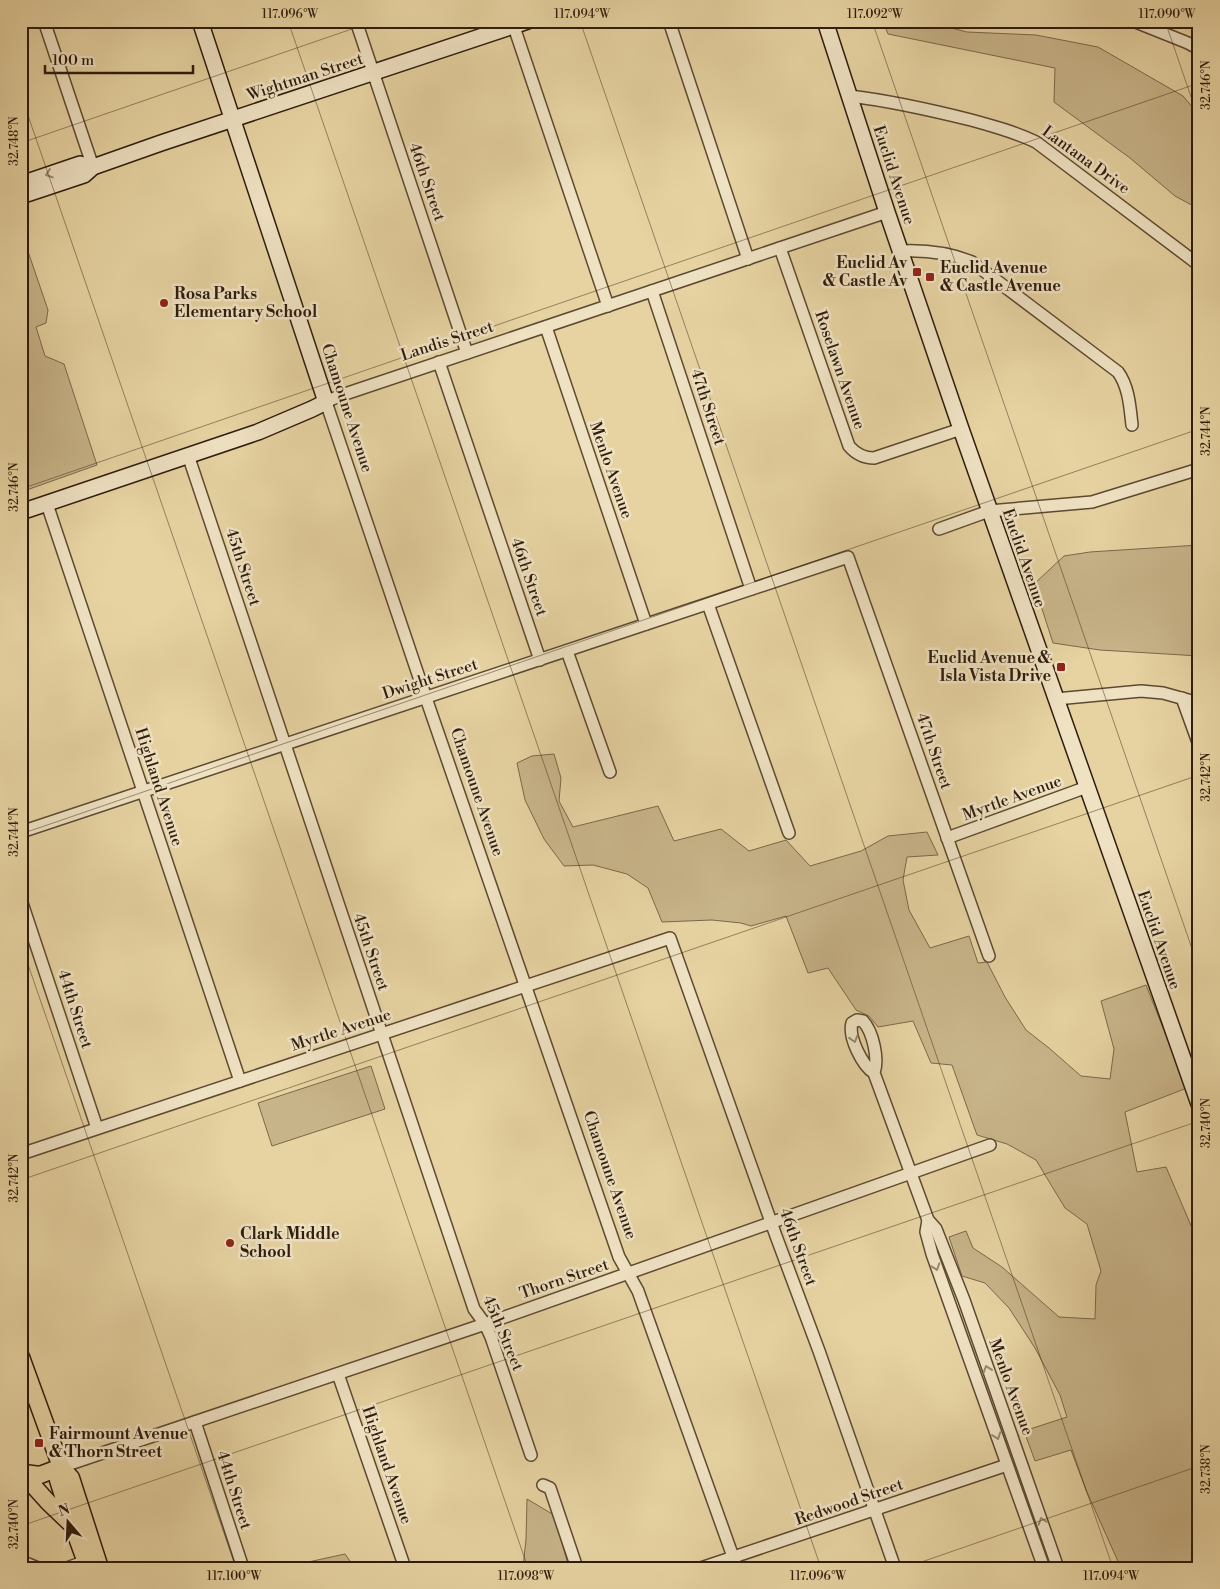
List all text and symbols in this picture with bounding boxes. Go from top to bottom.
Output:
text: 117.096°W [262,7,319,22]
text: 117.094°W [554,7,611,22]
text: 117.092°W [847,7,904,22]
text: 117.090°W [1139,7,1197,22]
scale bar [45,42,192,74]
street label: Wightman Street [243,49,366,106]
text: 100 m [52,51,94,70]
text: 32.746°N [1199,60,1214,110]
text: 32.748°N [7,116,22,166]
street label: Lantana Drive [1038,121,1134,199]
street label: Euclid Avenue [869,123,919,227]
street label: 46th Street [404,140,450,224]
one-way arrow [45,169,53,179]
place label: Euclid Av & Castle Av [823,253,908,291]
place label: Euclid Avenue & Castle Avenue [940,258,1061,296]
marker: Euclid Av & Castle Av [911,266,923,278]
marker: Euclid Avenue & Castle Avenue [924,271,936,283]
place label: Rosa Parks Elementary School [174,284,318,322]
marker: Rosa Parks Elementary School [158,297,170,309]
street label: Roselawn Avenue [810,308,870,432]
street label: Landis Street [398,316,496,365]
street label: Chamoune Avenue [317,341,377,475]
street label: 47th Street [686,366,730,448]
text: 32.744°N [1199,406,1214,456]
street label: Menlo Avenue [585,419,637,521]
text: 32.746°N [7,462,22,512]
street label: Euclid Avenue [998,506,1050,610]
street label: 45th Street [221,526,265,609]
street label: 46th Street [506,535,552,619]
place label: Euclid Avenue & Isla Vista Drive [928,648,1052,686]
street label: Dwight Street [380,654,480,704]
marker: Euclid Avenue & Isla Vista Drive [1055,661,1067,673]
street label: 47th Street [912,710,956,792]
street label: Highland Avenue [130,725,188,849]
street label: Chamoune Avenue [446,725,508,859]
text: 32.742°N [1199,753,1214,801]
street label: Myrtle Avenue [960,771,1064,825]
text: 32.744°N [7,807,22,857]
street label: Euclid Avenue [1133,888,1185,992]
street label: 45th Street [348,911,394,994]
street label: 44th Street [53,967,97,1051]
street label: Myrtle Avenue [288,1004,394,1056]
one-way arrow [848,1035,858,1043]
text: 32.740°N [1199,1098,1214,1148]
street label: Chamoune Avenue [579,1108,641,1242]
text: 32.742°N [7,1154,22,1202]
street label: 46th Street [775,1205,821,1289]
place label: Clark Middle School [240,1224,340,1262]
marker: Clark Middle School [224,1237,236,1249]
street label: Thorn Street [517,1254,612,1304]
one-way arrow [931,1262,941,1271]
street label: 45th Street [478,1292,528,1374]
street label: Menlo Avenue [984,1336,1038,1438]
one-way arrow [983,1365,993,1373]
street label: Highland Avenue [357,1403,417,1527]
place label: Fairmount Avenue & Thorn Street [49,1424,189,1462]
one-way arrow [991,1432,1001,1440]
marker: Fairmount Avenue & Thorn Street [33,1437,45,1449]
text: 32.738°N [1199,1444,1214,1494]
street label: 44th Street [212,1448,256,1532]
street label: Redwood Street [792,1474,906,1530]
north arrow [42,1496,92,1546]
text: 32.740°N [7,1499,22,1549]
text: N [56,1500,72,1521]
one-way arrow [1038,1518,1048,1526]
text: 117.100°W [207,1569,262,1584]
text: 117.098°W [498,1569,555,1584]
text: 117.096°W [790,1569,847,1584]
text: 117.094°W [1083,1569,1140,1584]

